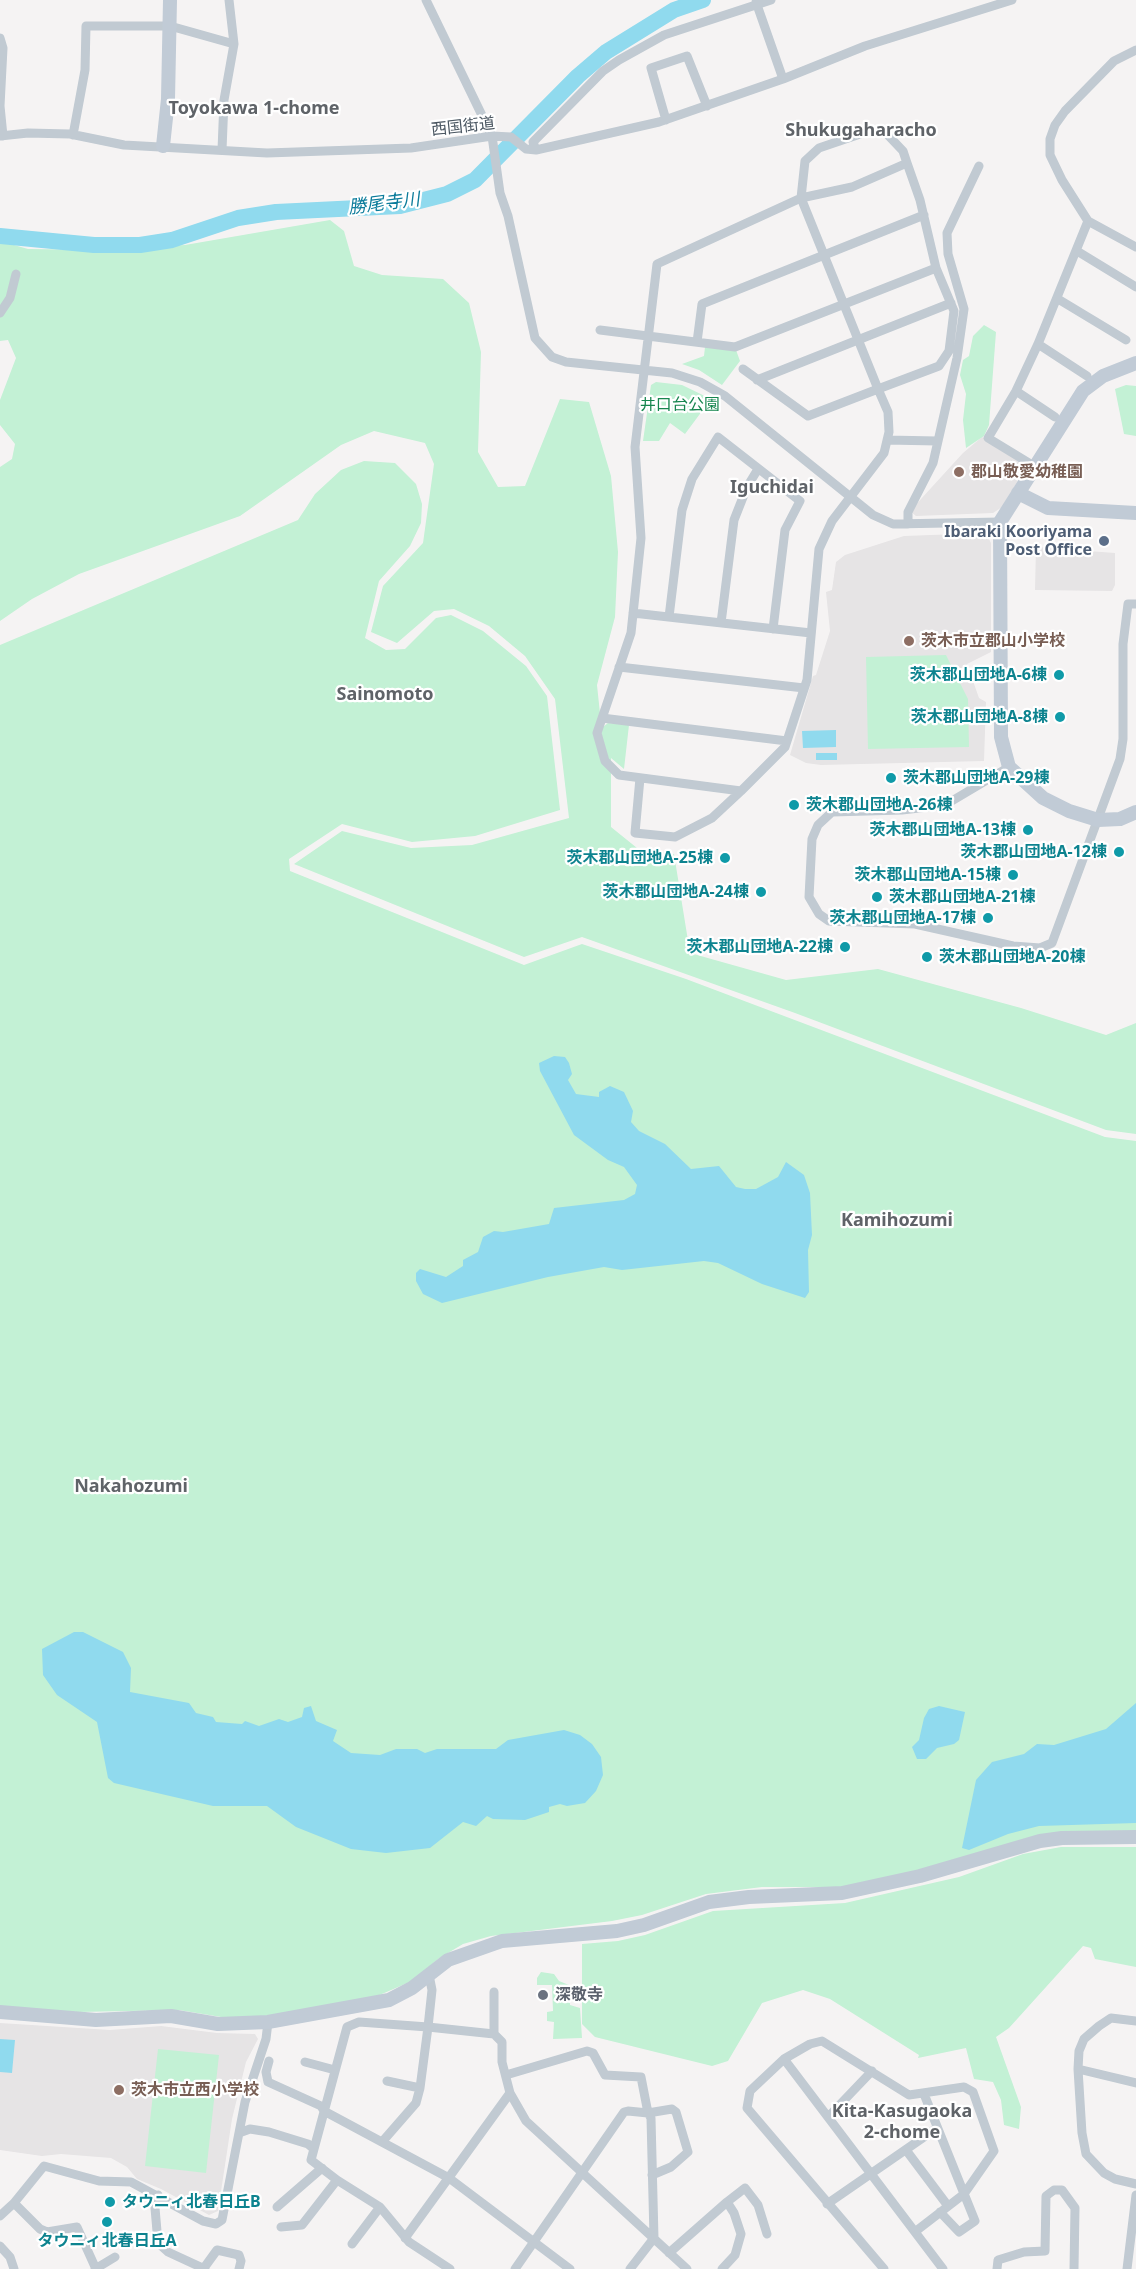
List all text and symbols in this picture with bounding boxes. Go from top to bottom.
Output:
district label: Toyokawa 1-chome [169,98,339,120]
street label: 西国街道 [430,114,496,140]
district label: Shukugaharacho [785,120,937,142]
water label: 勝尾寺川 [347,189,421,219]
park label: 井口台公園 [640,395,720,415]
place label: 郡山敬愛幼稚園 [971,462,1083,482]
marker: 郡山敬愛幼稚園 [952,465,966,479]
district label: Iguchidai [730,477,814,499]
place label: Ibaraki Kooriyama Post Office [944,522,1092,560]
marker: Ibaraki Kooriyama Post Office [1097,534,1111,548]
place label: 茨木市立郡山小学校 [921,631,1065,651]
marker: 茨木市立郡山小学校 [902,634,916,648]
place label: 茨木郡山団地A-6棟 [910,665,1047,685]
marker: 茨木郡山団地A-6棟 [1052,668,1066,682]
district label: Sainomoto [337,684,433,706]
place label: 茨木郡山団地A-8棟 [911,707,1048,727]
marker: 茨木郡山団地A-8棟 [1053,710,1067,724]
place label: 茨木郡山団地A-29棟 [903,768,1049,788]
marker: 茨木郡山団地A-29棟 [884,771,898,785]
place label: 茨木郡山団地A-26棟 [806,795,952,815]
marker: 茨木郡山団地A-26棟 [787,798,801,812]
place label: 茨木郡山団地A-13棟 [870,820,1016,840]
marker: 茨木郡山団地A-13棟 [1021,823,1035,837]
place label: 茨木郡山団地A-12棟 [961,842,1107,862]
marker: 茨木郡山団地A-12棟 [1112,845,1126,859]
place label: 茨木郡山団地A-25棟 [567,848,713,868]
marker: 茨木郡山団地A-25棟 [718,851,732,865]
place label: 茨木郡山団地A-15棟 [855,865,1001,885]
marker: 茨木郡山団地A-15棟 [1006,868,1020,882]
place label: 茨木郡山団地A-24棟 [603,882,749,902]
marker: 茨木郡山団地A-24棟 [754,885,768,899]
place label: 茨木郡山団地A-21棟 [889,887,1035,907]
marker: 茨木郡山団地A-21棟 [870,890,884,904]
place label: 茨木郡山団地A-17棟 [830,908,976,928]
marker: 茨木郡山団地A-17棟 [981,911,995,925]
place label: 茨木郡山団地A-22棟 [687,937,833,957]
marker: 茨木郡山団地A-22棟 [838,940,852,954]
place label: 茨木郡山団地A-20棟 [939,947,1085,967]
marker: 茨木郡山団地A-20棟 [920,950,934,964]
district label: Kamihozumi [841,1210,953,1232]
district label: Nakahozumi [74,1476,188,1498]
place label: 深敬寺 [555,1985,603,2005]
marker: 深敬寺 [536,1988,550,2002]
place label: 茨木市立西小学校 [131,2080,259,2100]
marker: 茨木市立西小学校 [112,2083,126,2097]
district label: Kita-Kasugaoka 2-chome [832,2101,972,2144]
place label: タウニィ北春日丘B [122,2192,261,2212]
marker: タウニィ北春日丘B [103,2195,117,2209]
marker: タウニィ北春日丘A [100,2215,114,2229]
place label: タウニィ北春日丘A [37,2231,177,2251]

